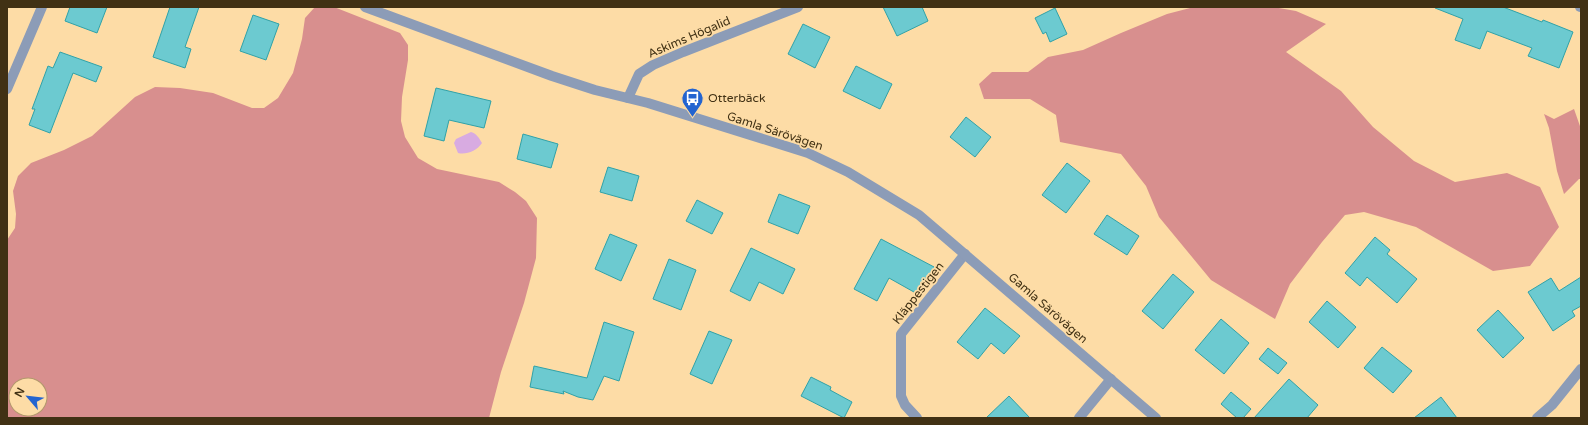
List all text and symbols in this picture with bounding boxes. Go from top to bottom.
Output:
street label: Askims Högalid [646,13,732,61]
bus stop icon: Otterbäck [680,85,706,118]
place label: Otterbäck [708,91,766,105]
street label: Gamla Särövägen [725,109,825,153]
street label: Kläppestigen [889,259,947,327]
street label: Gamla Särövägen [1006,270,1090,346]
north arrow [8,377,48,417]
text: N [12,386,27,399]

